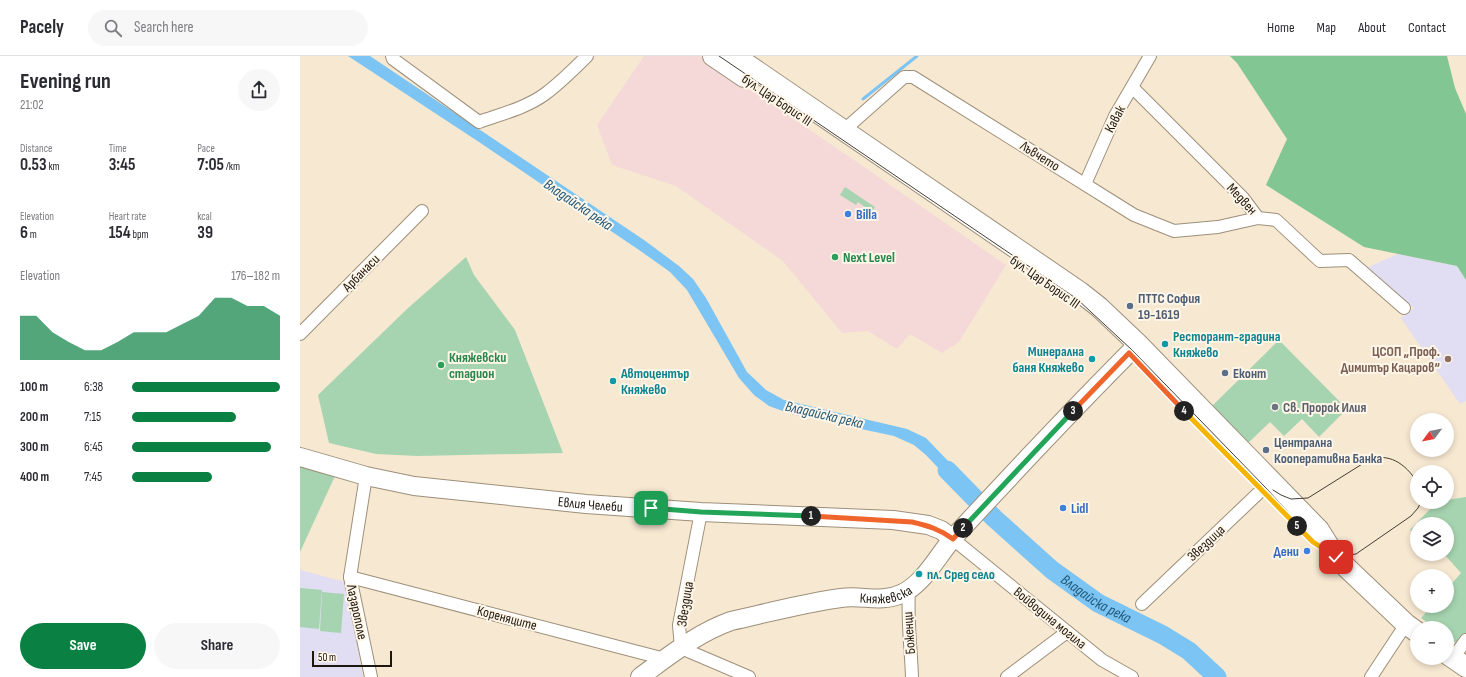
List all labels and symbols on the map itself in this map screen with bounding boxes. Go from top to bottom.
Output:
street label: бул. Цар Борис III [739,70,815,130]
street label: Кавак [1101,102,1129,135]
street label: Лъвчето [1016,137,1063,175]
water label: Владайска река [540,175,616,235]
street label: Медвен [1223,180,1261,218]
place label: Billa [856,206,877,223]
marker: Billa [843,209,853,219]
place label: Next Level [843,249,895,266]
street label: Арбанаси [338,251,383,296]
marker: Next Level [830,252,840,262]
street label: бул. Цар Борис III [1007,252,1083,312]
place label: ПТТС София 19-1619 [1138,290,1200,323]
marker: ПТТС София 19-1619 [1125,301,1135,311]
place label: Ресторант-градина Княжево [1173,328,1281,361]
marker: Ресторант-градина Княжево [1160,339,1170,349]
place label: Минерална баня Княжево [1013,343,1084,376]
place label: ЦСОП „Проф. Димитър Кацаров“ [1341,343,1440,376]
place label: Княжевски стадион [449,349,506,382]
marker: Минерална баня Княжево [1087,354,1097,364]
marker: ЦСОП „Проф. Димитър Кацаров“ [1443,354,1453,364]
marker: Княжевски стадион [436,360,446,370]
place label: Автоцентър Княжево [620,365,689,398]
place label: Еконт [1233,365,1266,382]
marker: Еконт [1220,368,1230,378]
marker: Автоцентър Княжево [608,376,618,386]
water label: Владайска река [783,397,865,433]
place label: Св. Пророк Илия [1283,399,1366,416]
pin: 3 [1063,401,1083,421]
pin: 4 [1174,401,1194,421]
marker: Св. Пророк Илия [1270,402,1280,412]
north arrow [1410,413,1454,457]
place label: Централна Кооперативна Банка [1274,434,1383,467]
marker: Централна Кооперативна Банка [1261,445,1271,455]
pin [634,491,668,525]
street label: Евлия Челеби [557,493,623,515]
place label: Lidl [1071,500,1088,517]
marker: Lidl [1058,503,1068,513]
pin: 1 [801,506,821,526]
pin: 5 [1287,516,1307,536]
pin: 2 [953,518,973,538]
street label: Звездица [1184,521,1228,565]
pin [1319,540,1353,574]
place label: Дени [1273,543,1299,560]
marker: Дени [1302,546,1312,556]
place label: пл. Сред село [927,566,995,583]
marker: пл. Сред село [914,569,924,579]
water label: Владайска река [1057,570,1134,627]
street label: Звездица [673,580,697,628]
street label: Княжевска [859,581,915,607]
street label: Лазарополе [343,582,371,641]
street label: Войводина могила [1010,583,1090,653]
street label: Кореняците [475,602,539,634]
street label: Боженци [899,611,919,655]
scale bar [312,649,392,668]

